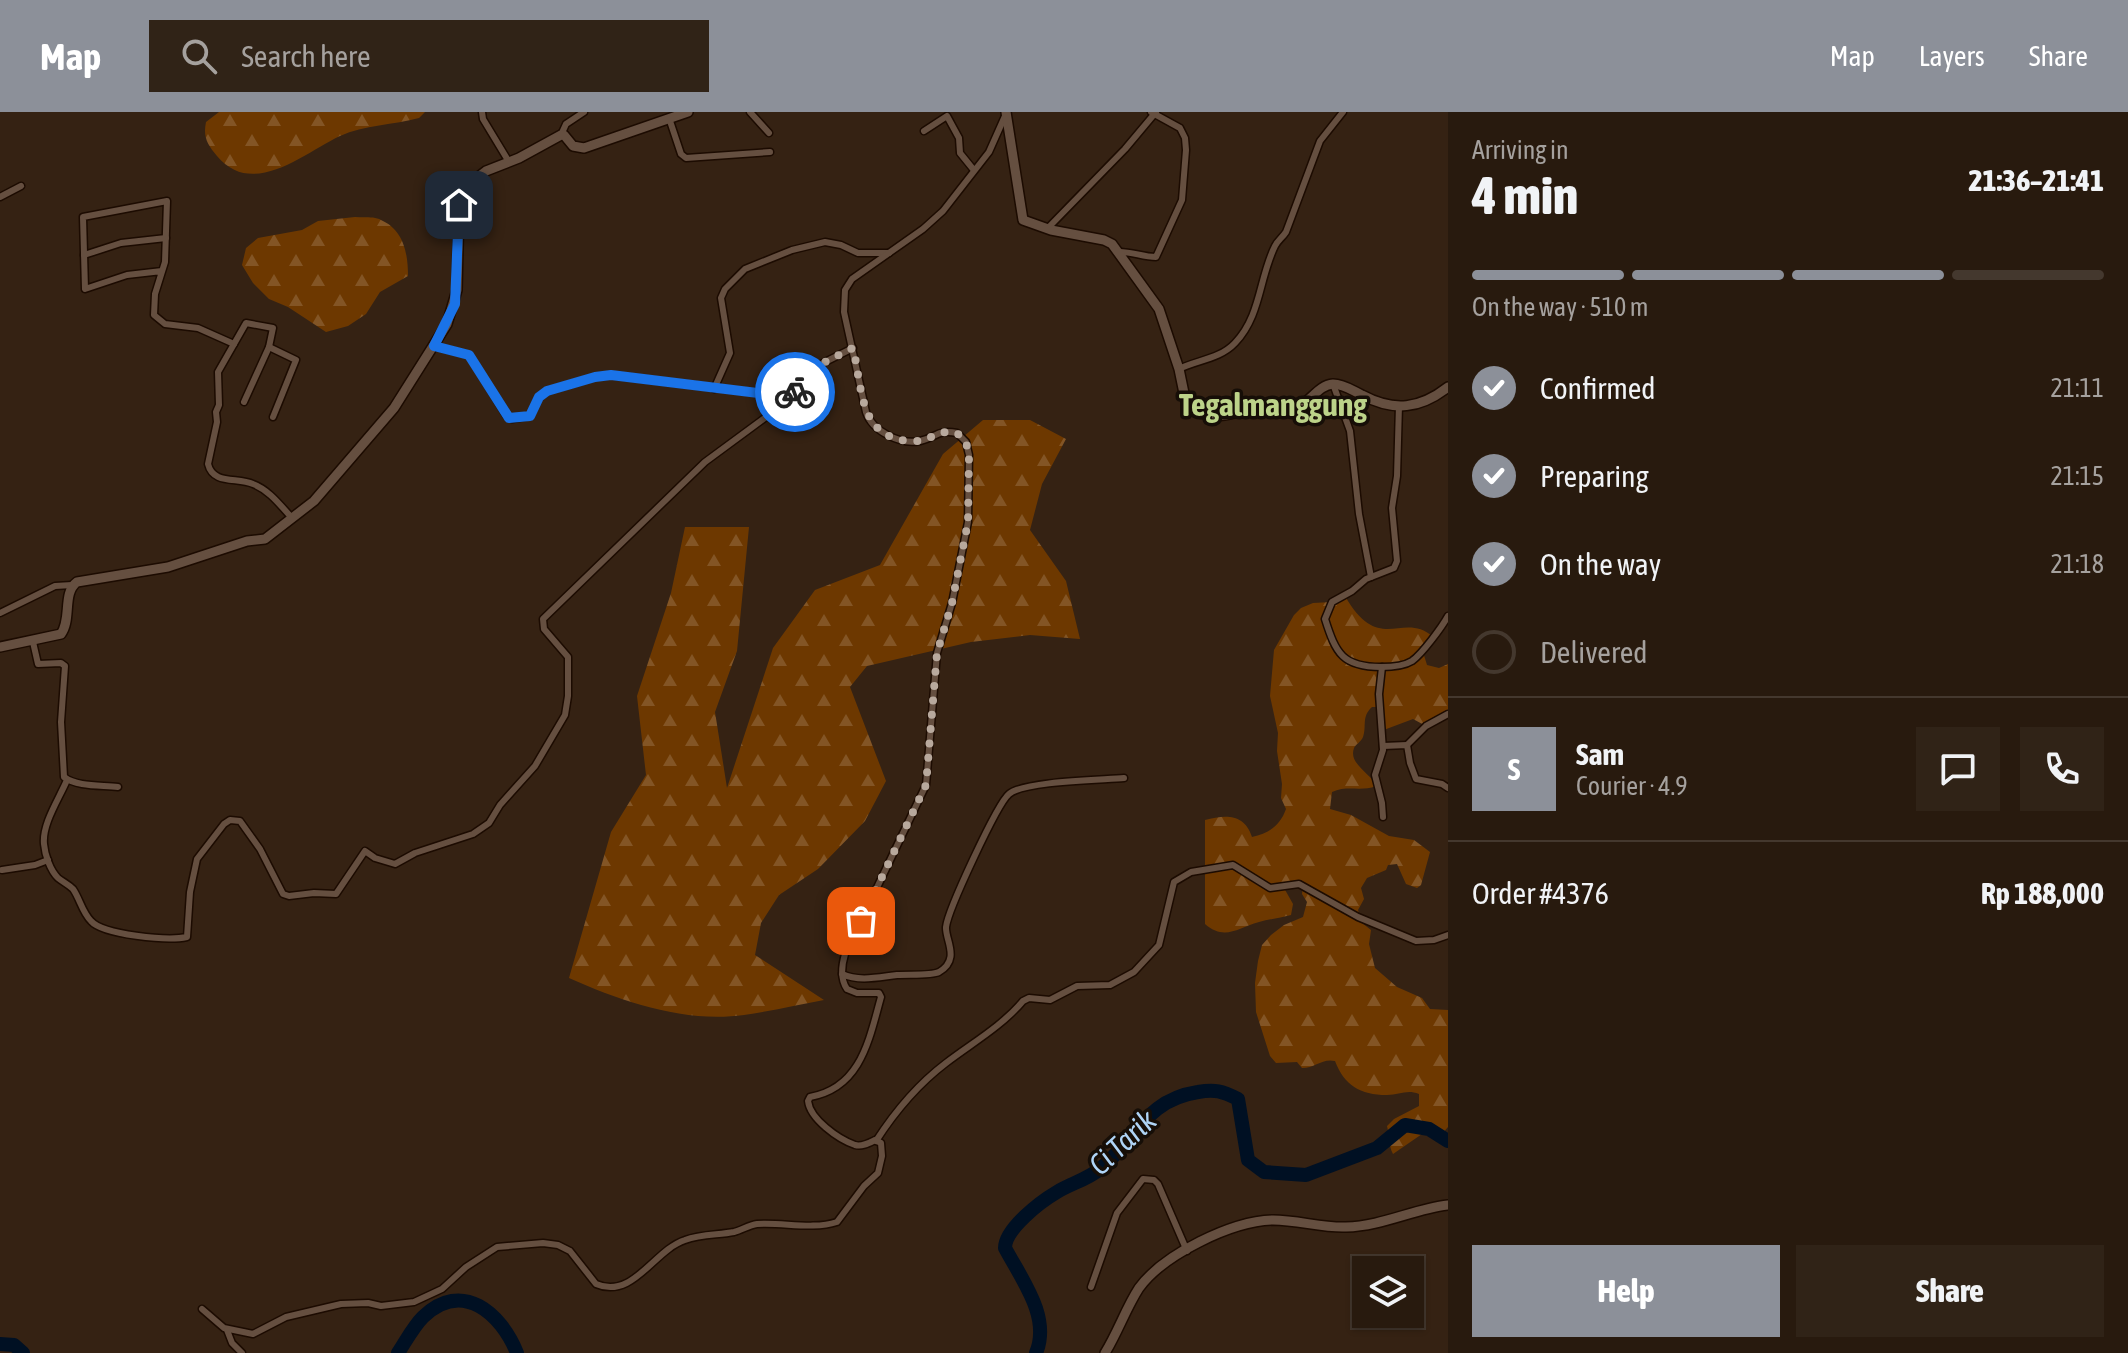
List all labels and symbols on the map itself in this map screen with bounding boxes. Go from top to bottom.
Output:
pin [425,171,493,239]
courier [755,352,835,432]
district label: Tegalmanggung [1179,386,1367,423]
pin [827,887,895,955]
water label: Ci Tarik [1082,1102,1163,1181]

